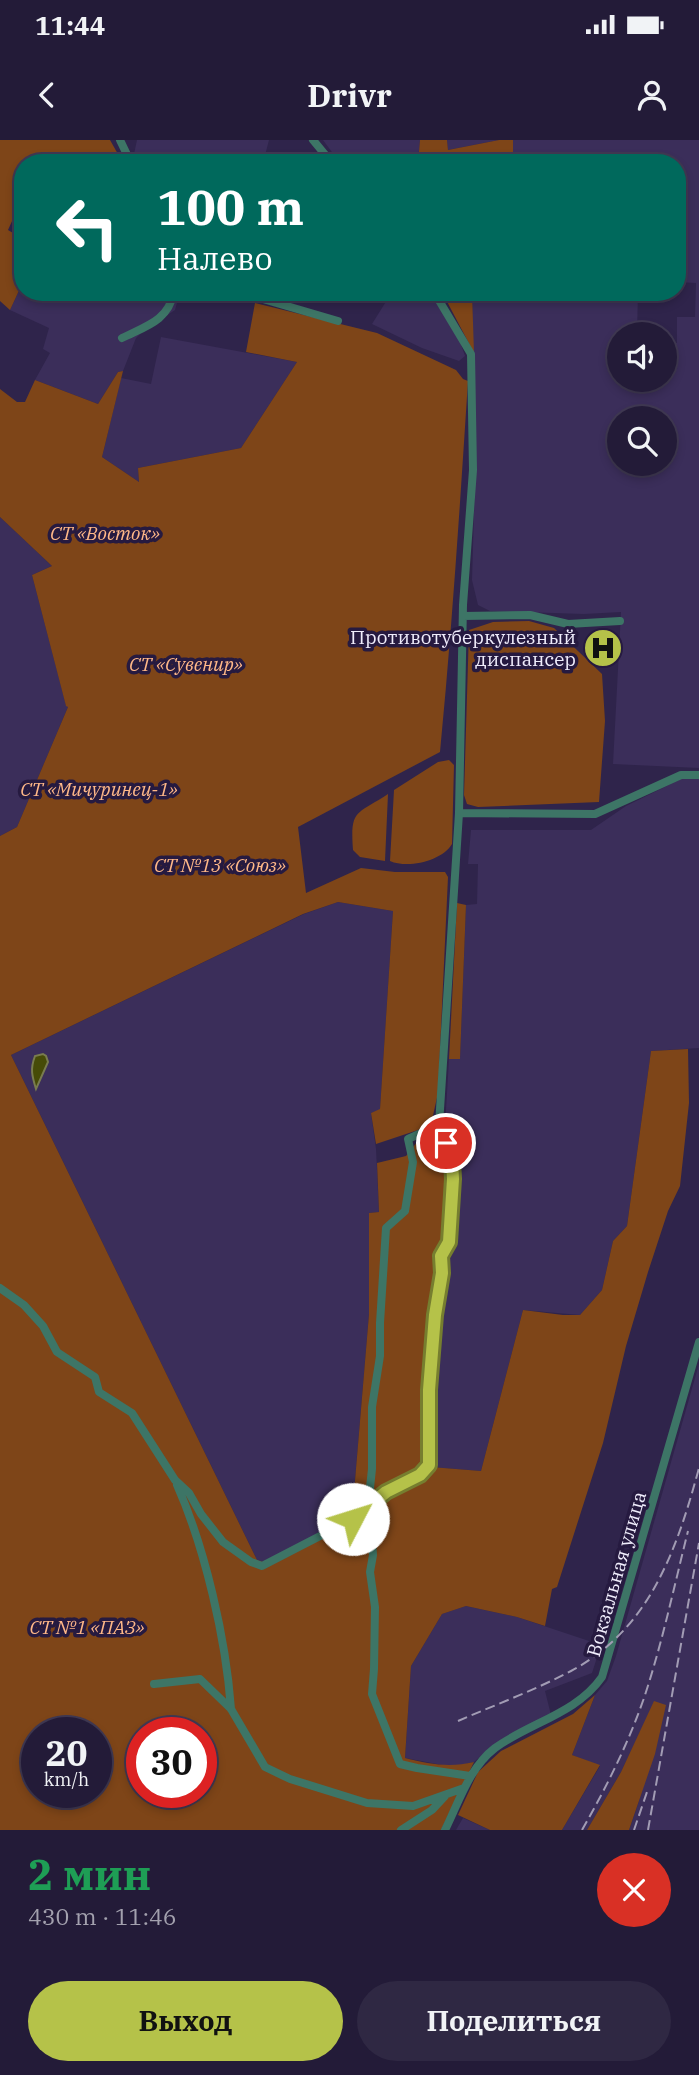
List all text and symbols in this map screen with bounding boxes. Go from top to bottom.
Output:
text: 11:44 [35,8,105,42]
text: Drivr [307,74,392,116]
icon: back [28,76,66,114]
icon: person [633,76,671,114]
text: 100 m [157,175,304,238]
icon: left [42,182,133,273]
text: Налево [157,237,273,279]
map controls [607,322,677,476]
button: sound [607,322,677,392]
button: search [607,406,677,476]
park label: СТ «Восток» [50,521,160,545]
place label: Противотуберкулезный диспансер [350,625,576,671]
hospital icon: Противотуберкулезный диспансер [582,627,624,669]
park label: СТ «Сувенир» [129,652,243,676]
park label: СТ «Мичуринец-1» [20,777,178,801]
park label: СТ №13 «Союз» [154,853,286,877]
pin [416,1113,476,1173]
icon: arrive [427,1124,465,1162]
position arrow [316,1482,390,1556]
street label: Вокзальная улица [581,1489,651,1659]
park label: СТ №1 «ПАЗ» [29,1615,145,1639]
speed limit sign: 30 [126,1717,217,1808]
text: 20 [45,1730,88,1776]
text: km/h [44,1768,89,1791]
text: 2 мин [28,1847,151,1902]
button: close [597,1853,671,1927]
text: 430 m · 11:46 [28,1901,177,1931]
button: Выход [28,1981,343,2061]
button: Поделиться [357,1981,671,2061]

